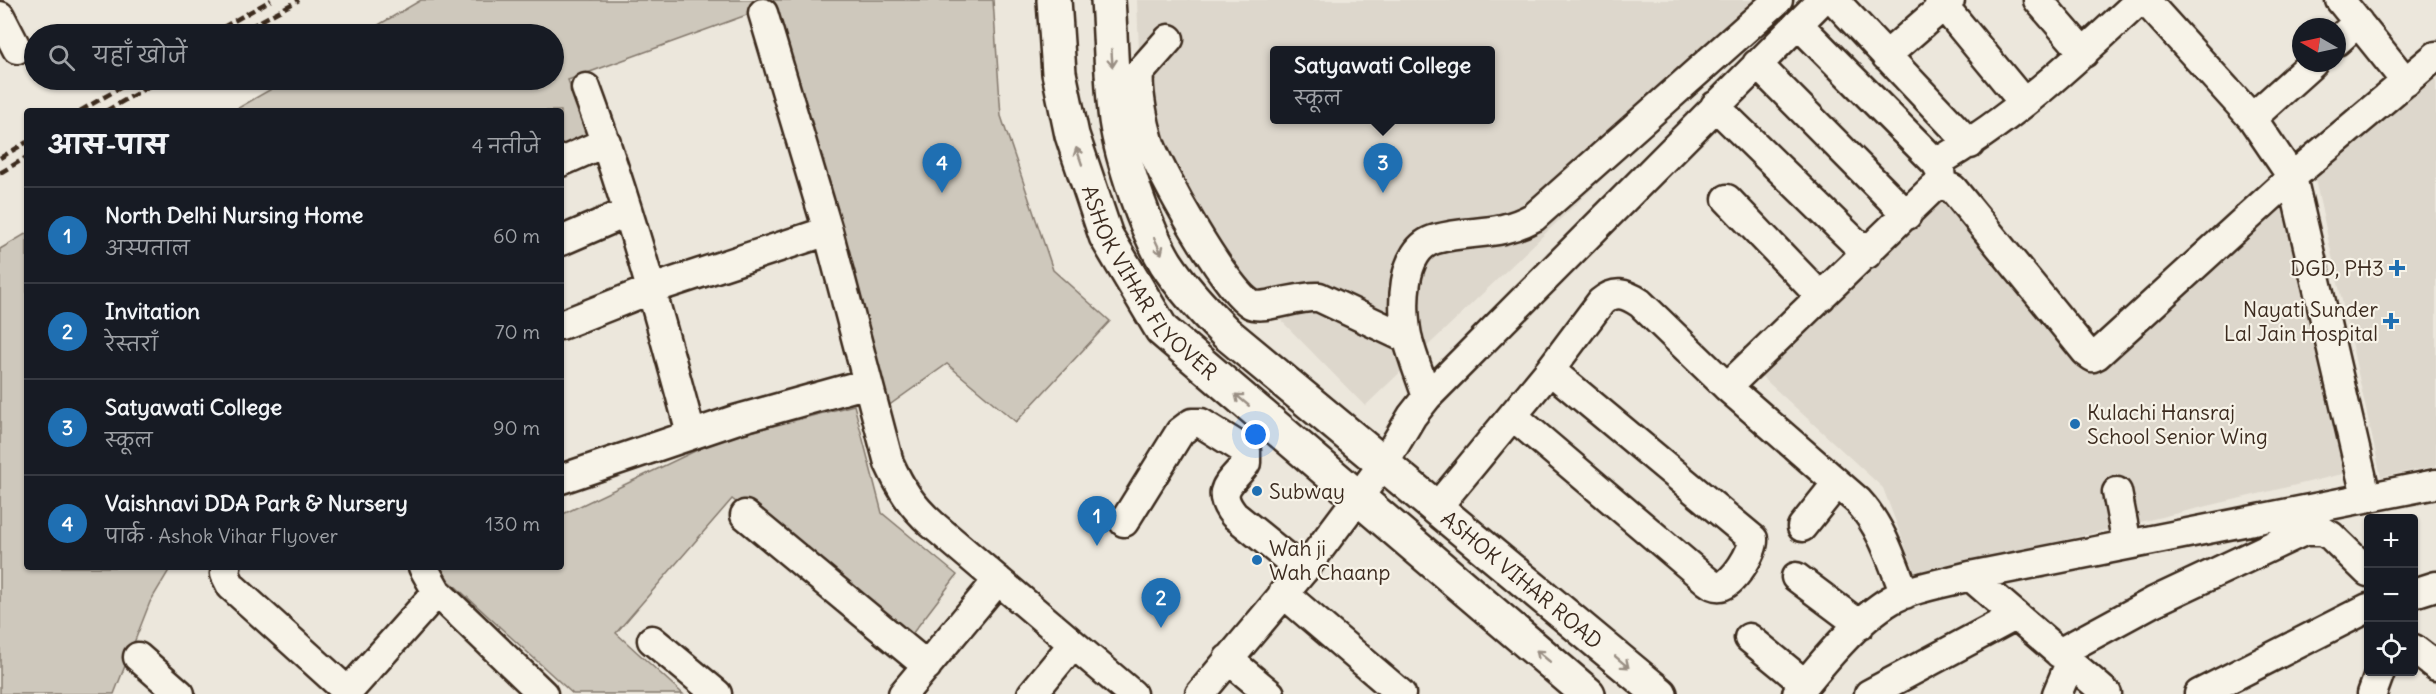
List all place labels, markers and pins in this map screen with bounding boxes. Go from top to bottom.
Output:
pin: 4 [922,144,962,193]
pin: 3 [1364,144,1402,193]
place label: DGD, PH3 [2290,255,2384,282]
marker: DGD, PH3 [2388,259,2406,277]
place label: Nayati Sunder Lal Jain Hospital [2224,296,2378,347]
marker: Nayati Sunder Lal Jain Hospital [2382,312,2400,330]
place label: Kulachi Hansraj School Senior Wing [2087,399,2268,450]
marker: Kulachi Hansraj School Senior Wing [2068,417,2082,431]
place label: Subway [1269,478,1345,505]
marker: Subway [1250,484,1264,498]
pin: 1 [1078,496,1116,546]
place label: Wah ji Wah Chaanp [1269,535,1390,586]
marker: Wah ji Wah Chaanp [1250,553,1264,567]
pin: 2 [1142,578,1180,628]

